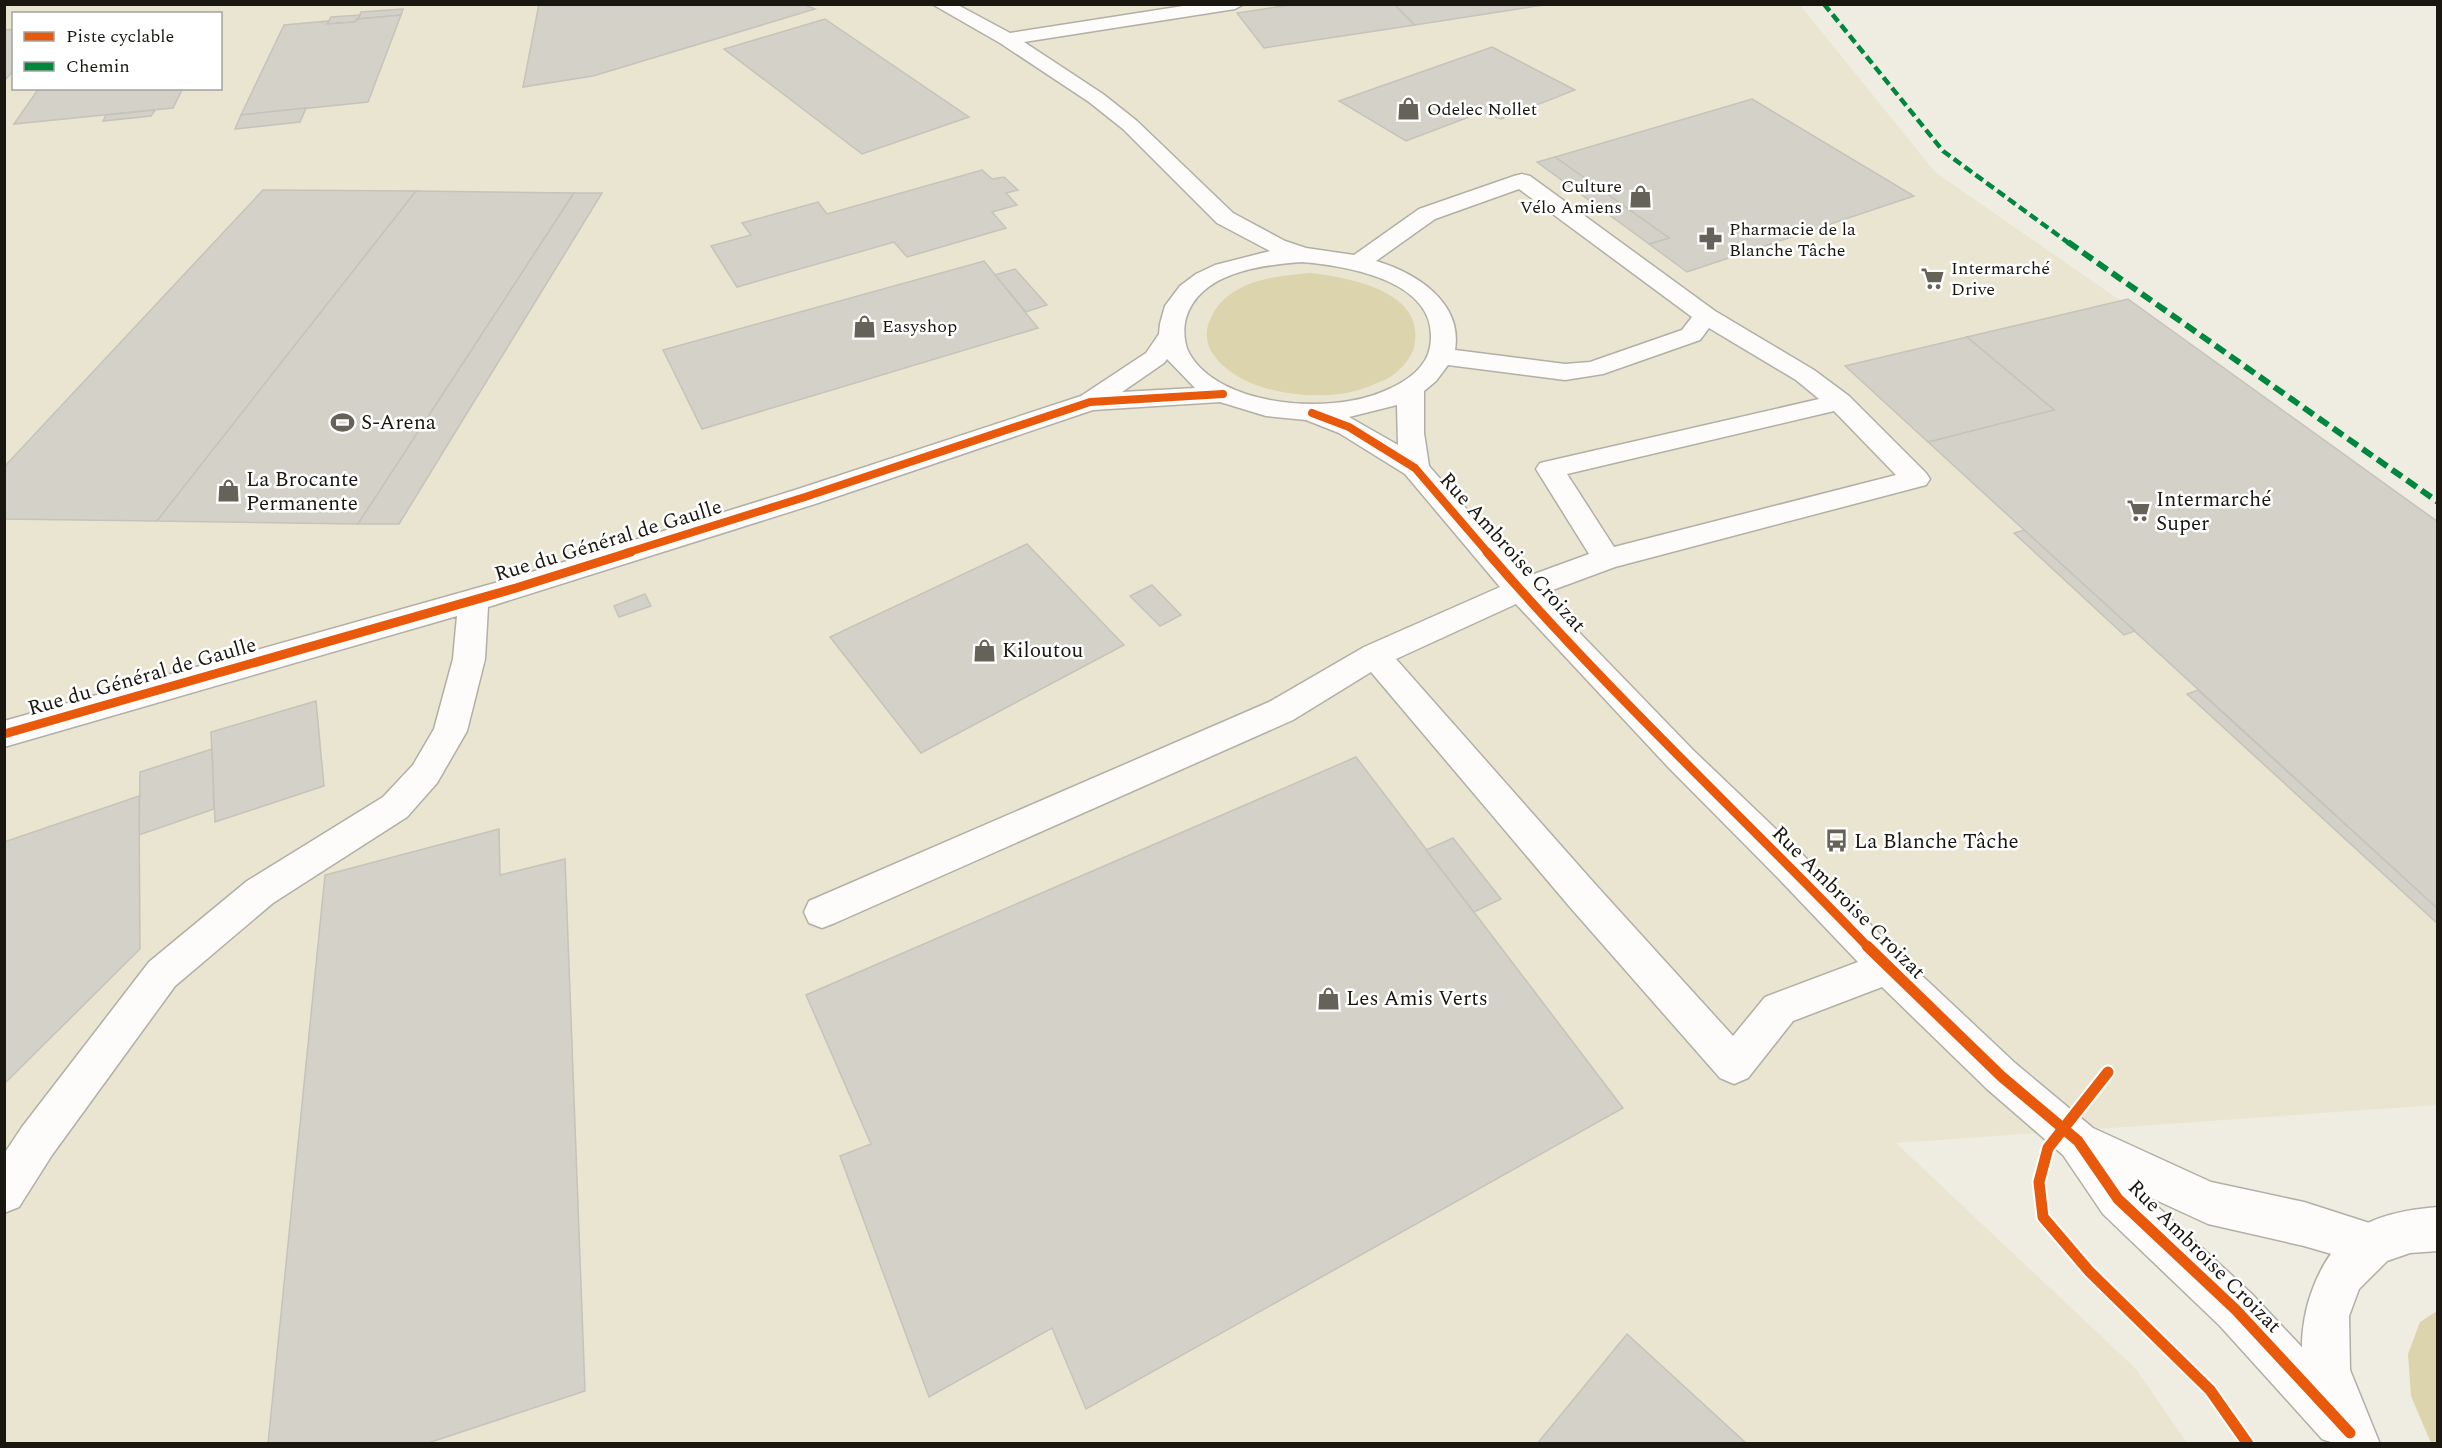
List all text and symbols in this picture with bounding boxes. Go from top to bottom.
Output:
legend [12,12,222,90]
text: Piste cyclable [66,23,174,50]
text: Chemin [66,53,130,80]
shop icon: Odelec Nollet [1396,96,1422,122]
place label: Odelec Nollet [1427,96,1537,123]
place label: Culture Vélo Amiens [1520,173,1622,221]
shop icon: Culture Vélo Amiens [1627,183,1653,209]
place label: Pharmacie de la Blanche Tâche [1729,216,1856,264]
pharmacy icon: Pharmacie de la Blanche Tâche [1698,226,1724,252]
place label: Intermarché Drive [1951,255,2050,303]
supermarket icon: Intermarché Drive [1920,265,1946,291]
shop icon: Easyshop [851,313,877,339]
place label: Easyshop [882,313,957,340]
place label: S-Arena [361,407,437,439]
sports icon: S-Arena [330,409,356,435]
place label: La Brocante Permanente [246,464,359,520]
street label: Rue Ambroise Croizat [1431,465,1593,640]
shop icon: La Brocante Permanente [215,478,241,504]
place label: Intermarché Super [2156,484,2271,540]
street label: Rue du Général de Gaulle [491,491,726,591]
supermarket icon: Intermarché Super [2125,498,2151,524]
street label: Rue du Général de Gaulle [24,629,260,725]
place label: Kiloutou [1002,635,1084,667]
shop icon: Kiloutou [971,637,997,663]
street label: Rue Ambroise Croizat [1764,818,1933,987]
place label: La Blanche Tâche [1854,826,2019,858]
bus stop icon: La Blanche Tâche [1823,828,1849,854]
place label: Les Amis Verts [1346,983,1488,1015]
shop icon: Les Amis Verts [1315,985,1341,1011]
street label: Rue Ambroise Croizat [2120,1172,2289,1341]

